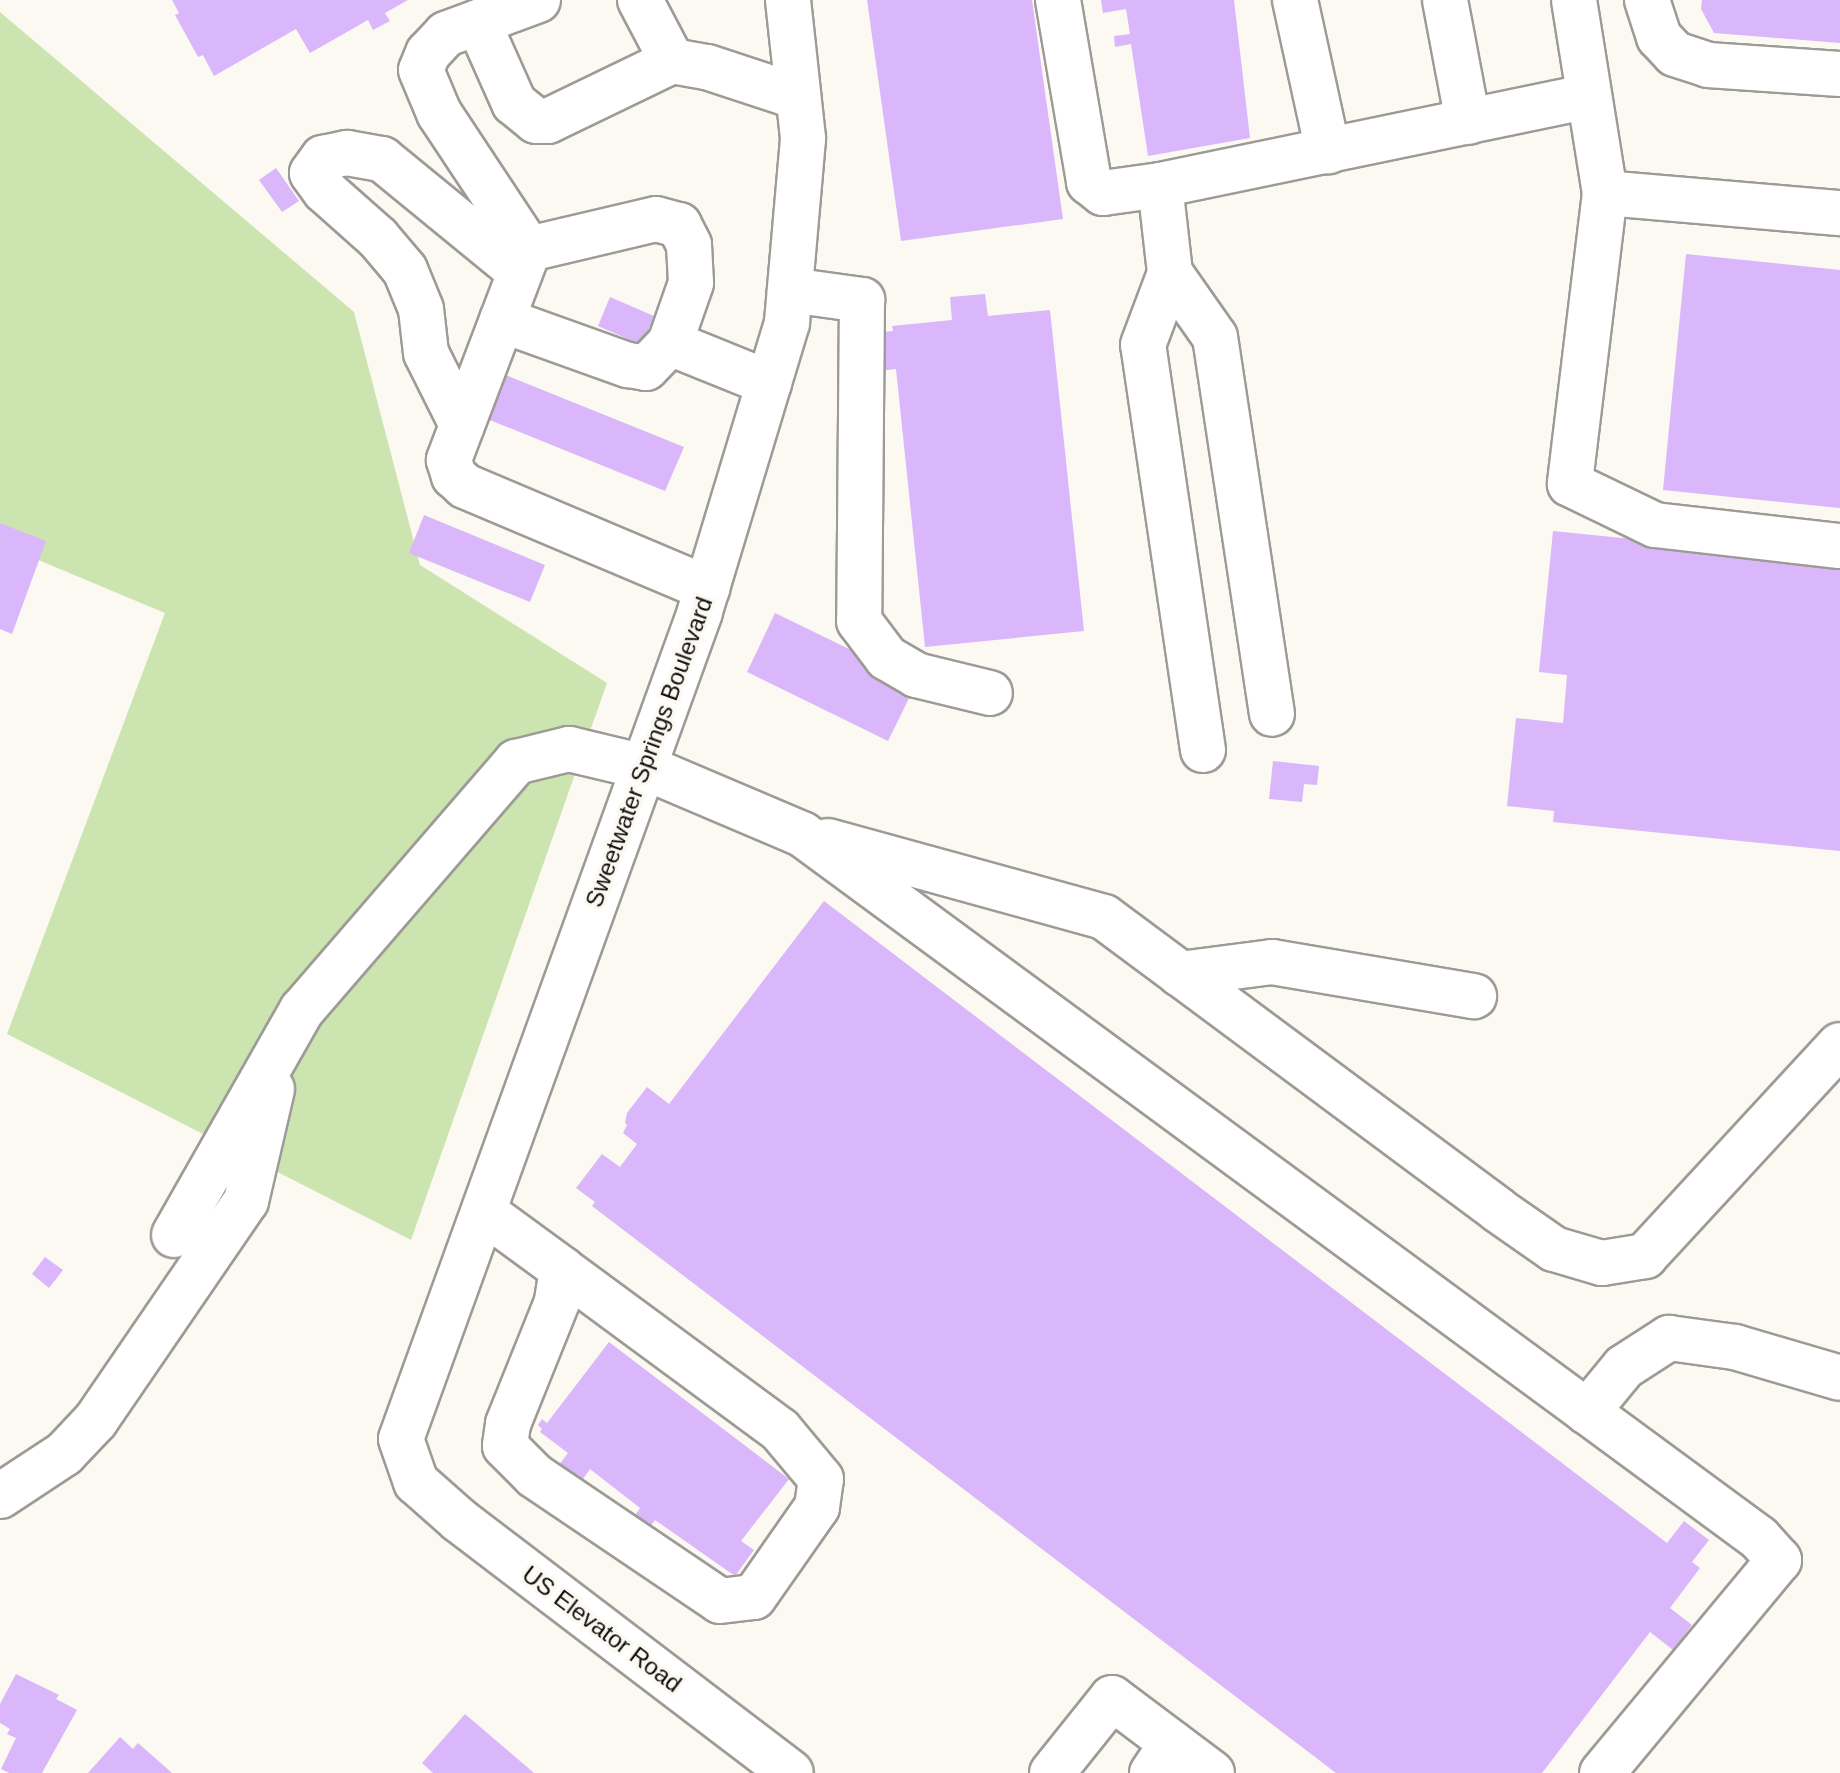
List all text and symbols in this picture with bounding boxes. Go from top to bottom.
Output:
street label: Sweetwater Springs Boulevard [579,593,719,911]
street label: US Elevator Road [517,1560,687,1698]

